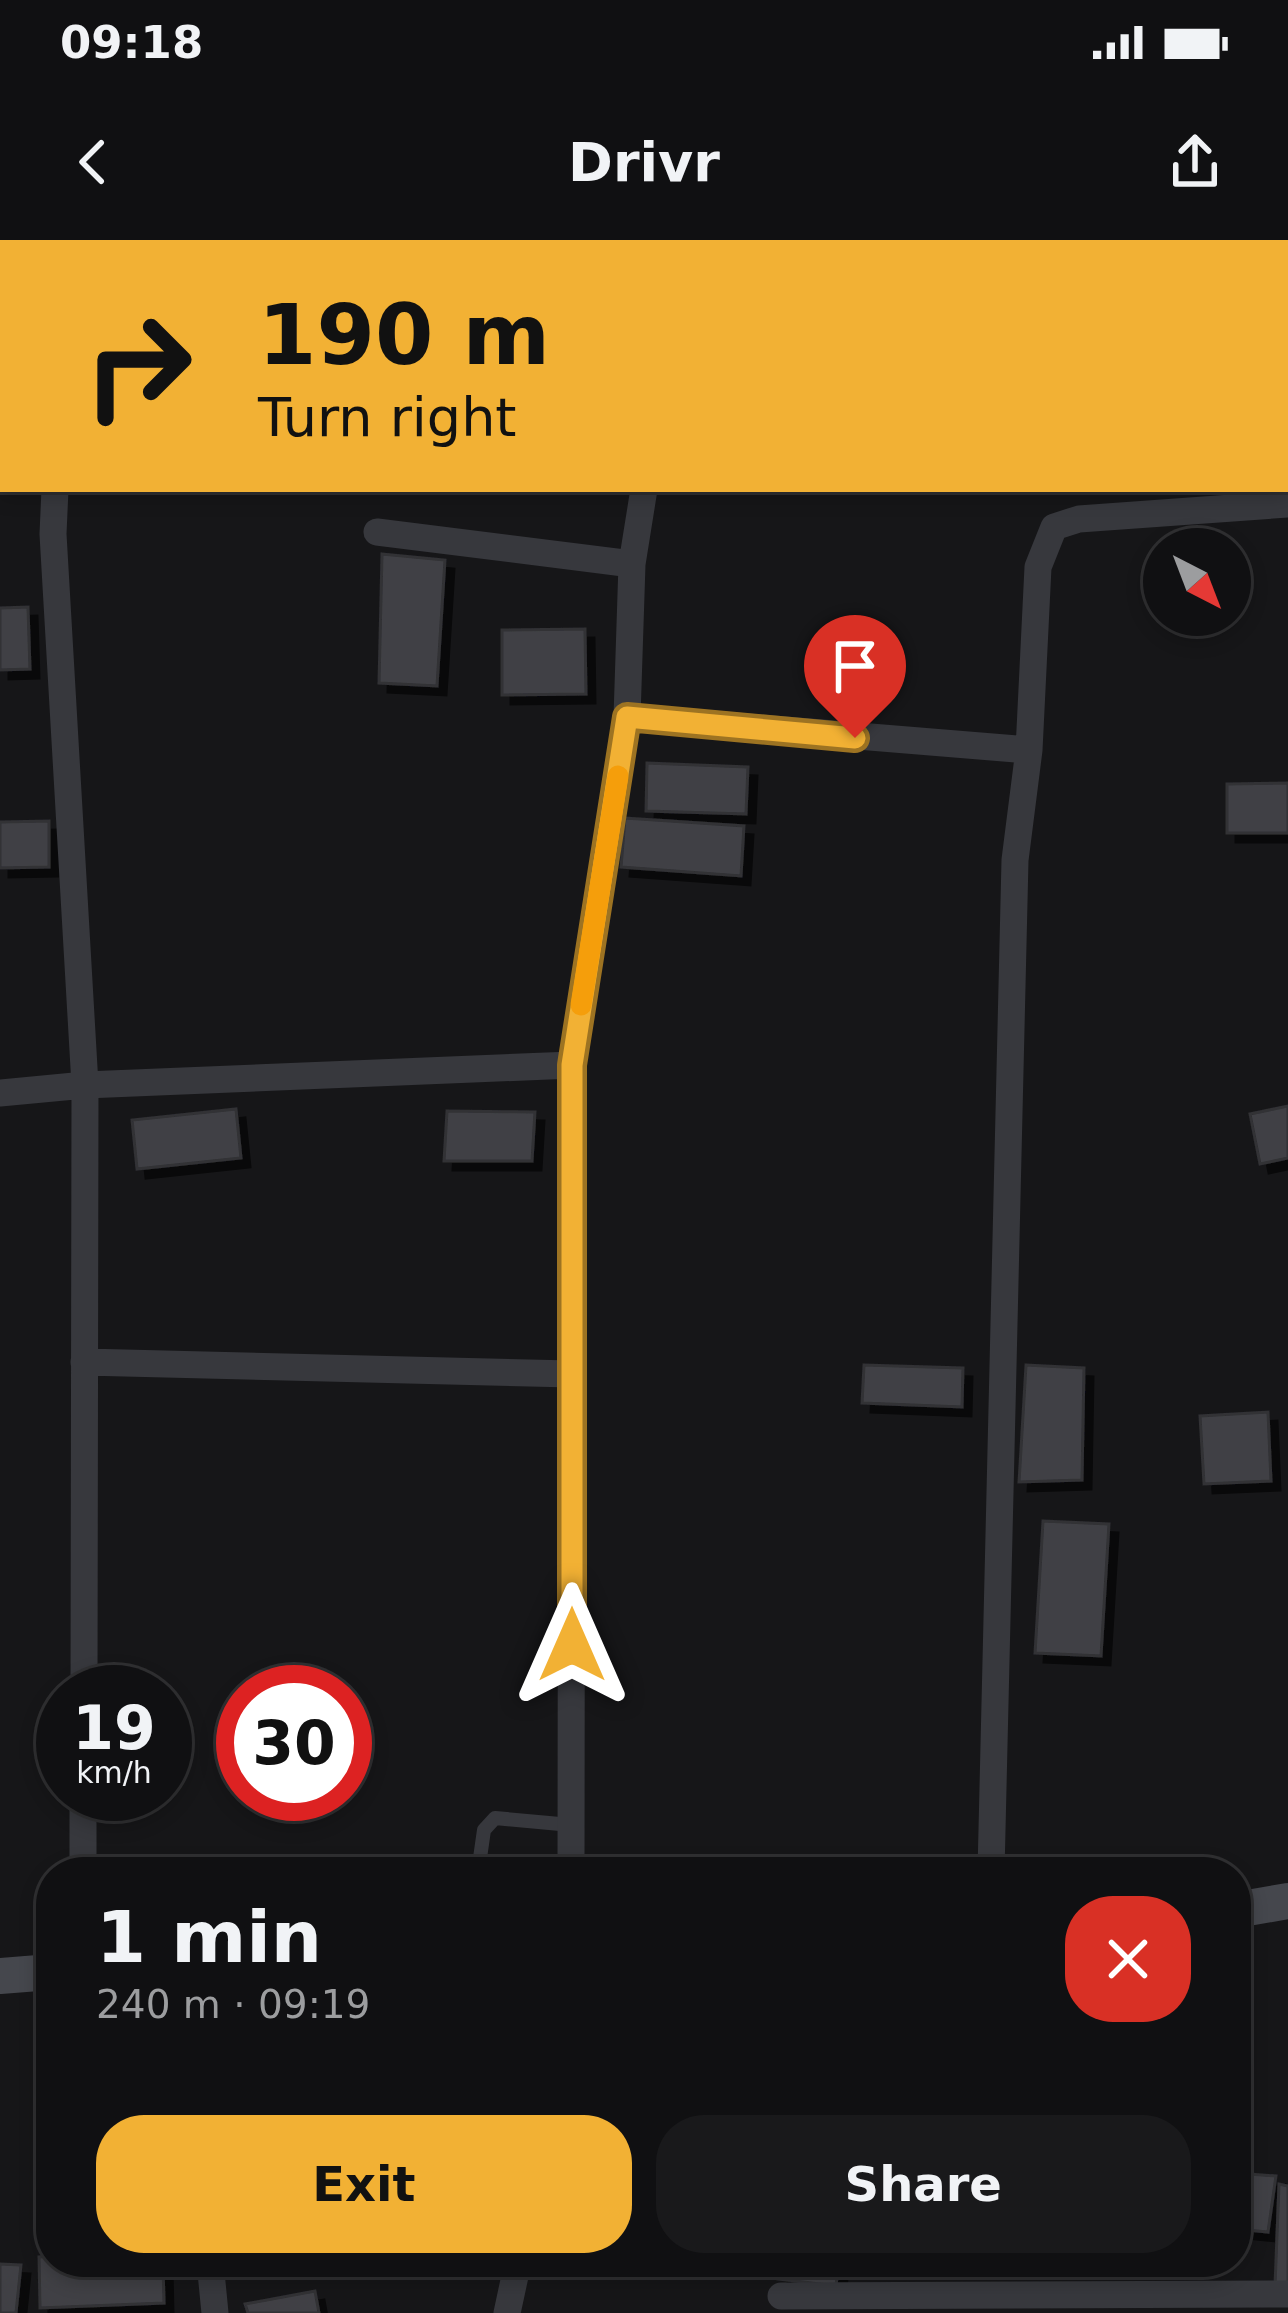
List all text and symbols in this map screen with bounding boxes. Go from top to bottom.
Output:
text: 09:18 [60,16,203,69]
icon: back [60,129,126,195]
icon: share [1162,129,1228,195]
text: Drivr [568,131,720,194]
text: 190 m [258,286,550,384]
icon: right [60,288,216,444]
text: Turn right [258,386,517,449]
north arrow [1143,528,1251,636]
map controls [1143,528,1251,636]
pin [804,615,906,738]
icon: arrive [822,633,888,699]
position arrow [509,1582,635,1708]
speed limit sign: 30 [216,1665,372,1821]
text: 19 [72,1693,156,1763]
text: km/h [76,1755,152,1790]
text: 1 min [96,1895,322,1979]
button: close [1065,1896,1191,2022]
text: 240 m · 09:19 [96,1982,370,2027]
button: Exit [96,2115,632,2253]
button: Share [656,2115,1191,2253]

